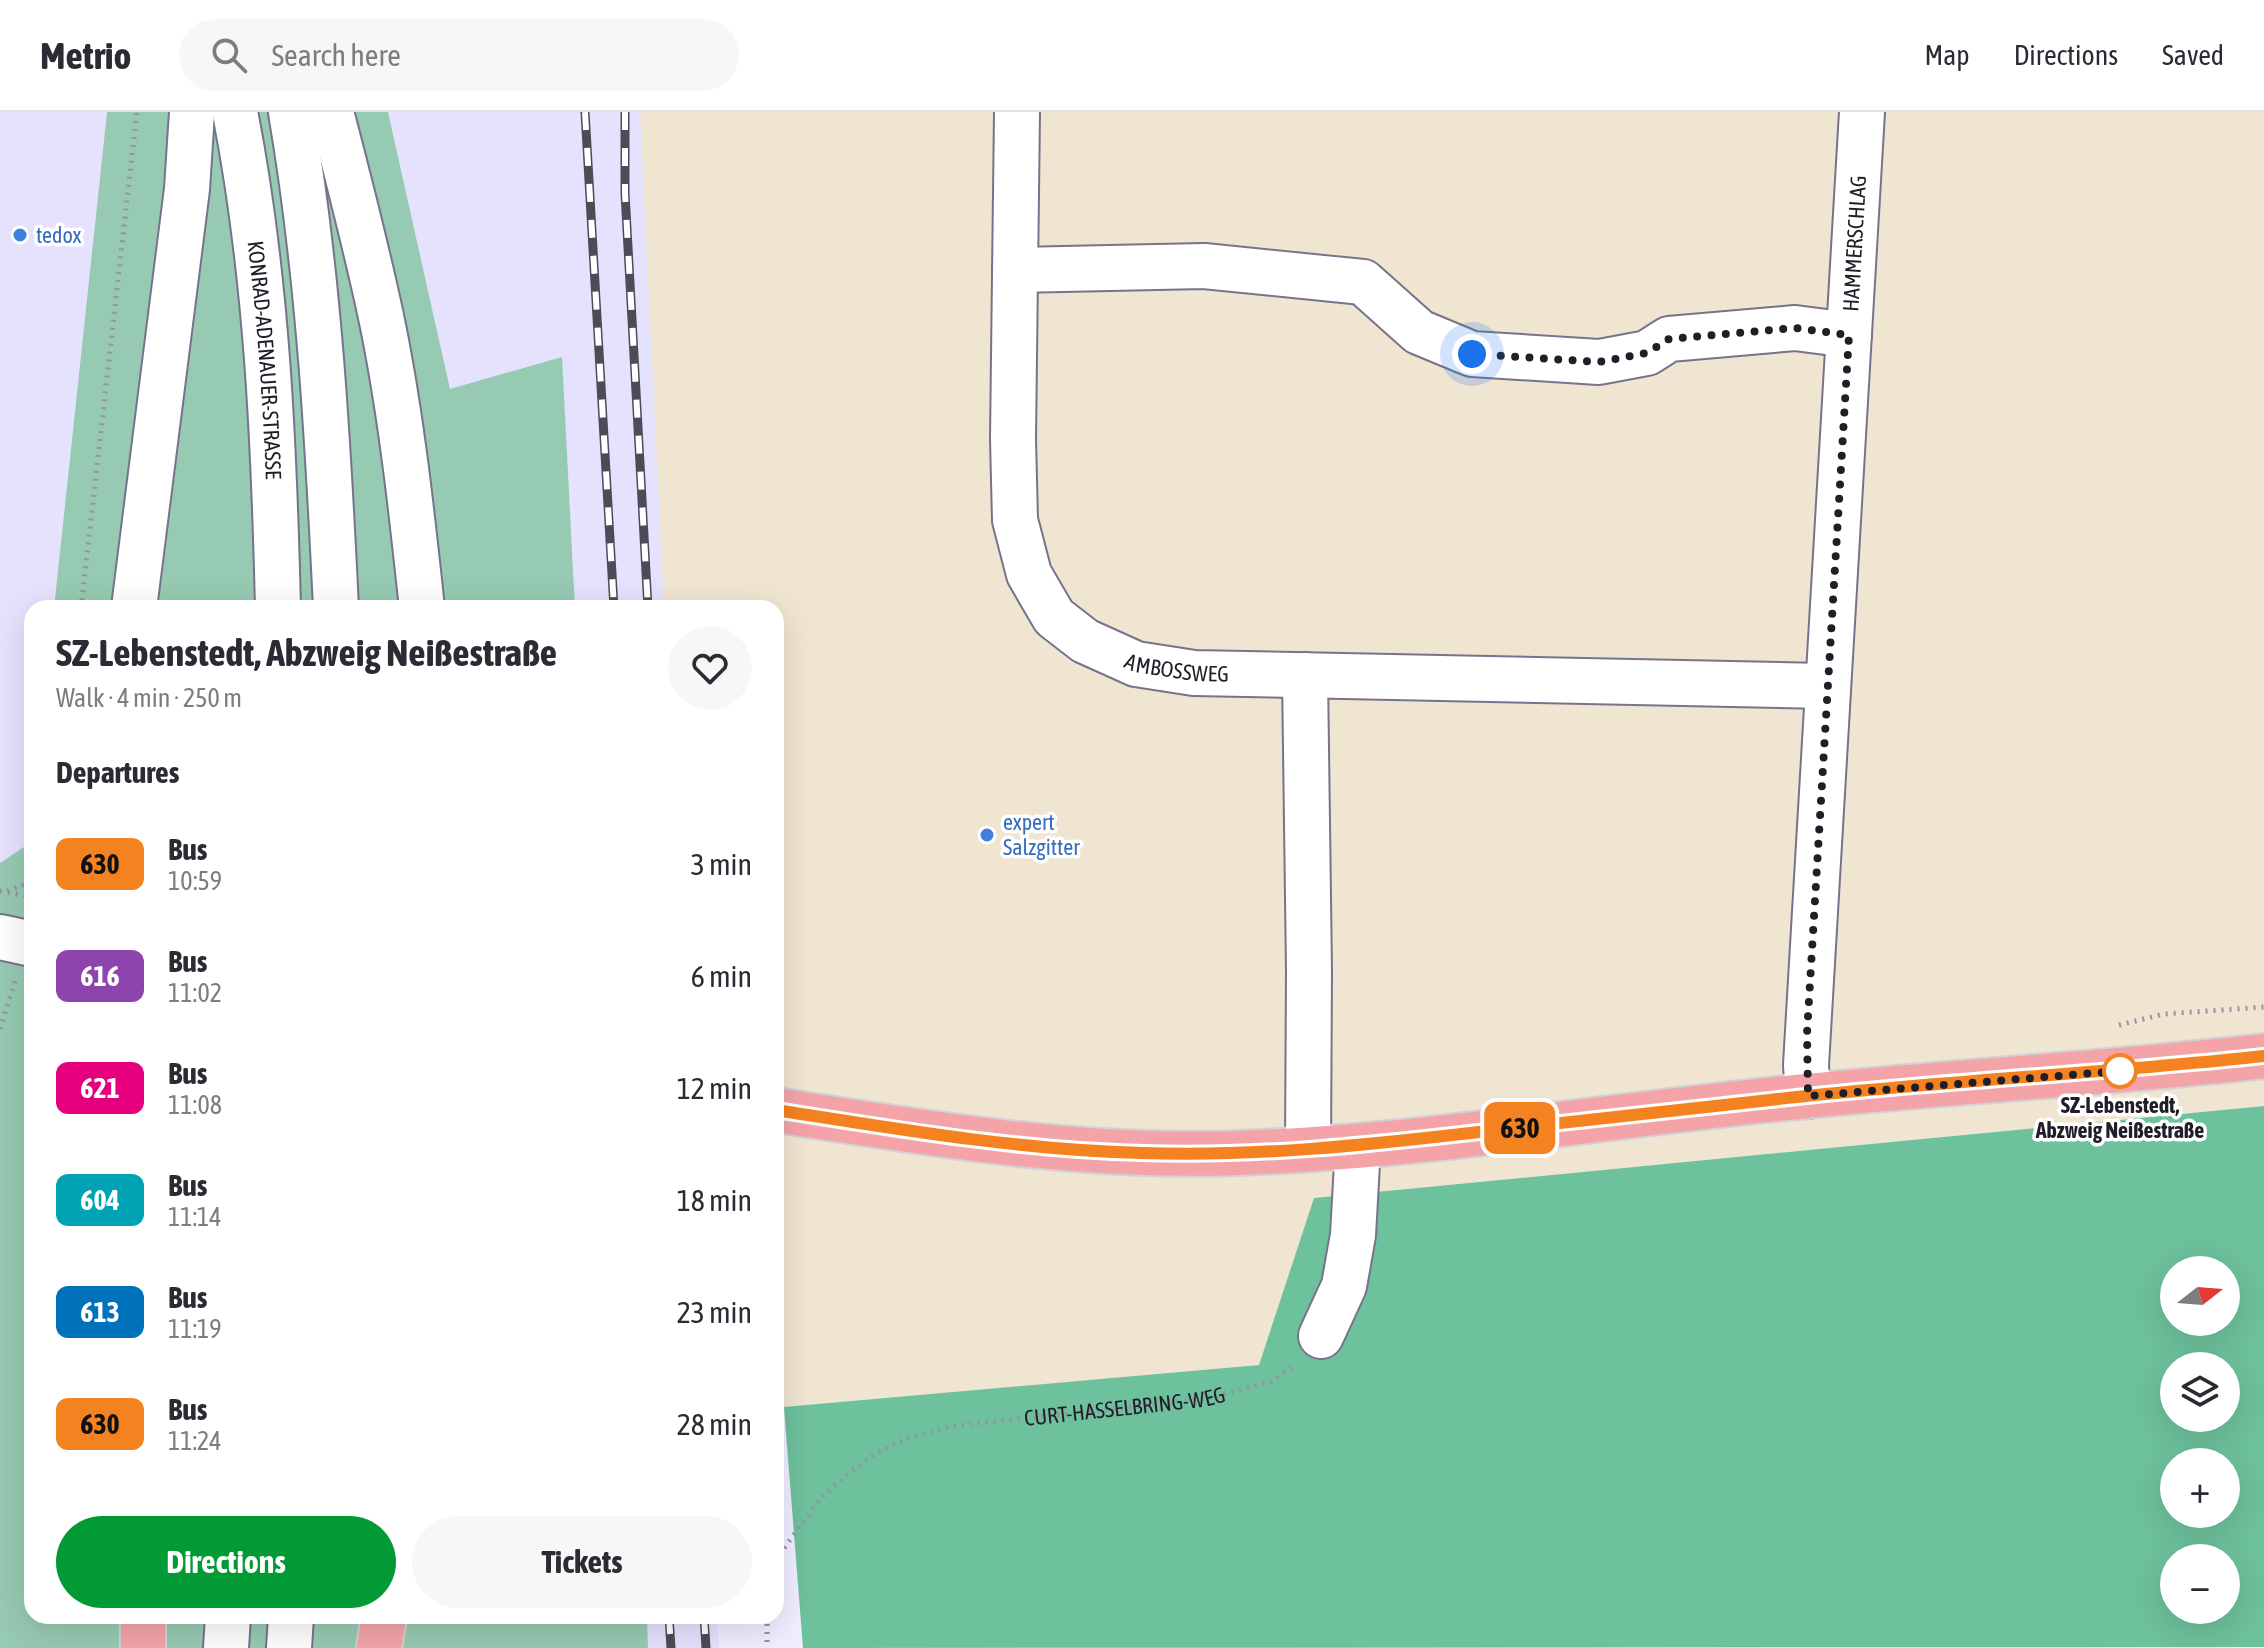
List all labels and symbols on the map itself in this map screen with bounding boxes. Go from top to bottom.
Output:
street label: HAMMERSCHLAG [1837,175,1871,312]
place label: tedox [36,222,82,248]
marker: tedox [11,226,29,244]
street label: KONRAD-ADENAUER-STRASSE [242,239,287,480]
your location [1452,334,1492,374]
street label: AMBOSSWEG [1121,648,1229,687]
place label: expert Salzgitter [1003,809,1080,860]
marker: expert Salzgitter [978,826,996,844]
marker: SZ-Lebenstedt, Abzweig Neißestraße [2103,1054,2137,1088]
place label: SZ-Lebenstedt, Abzweig Neißestraße [2035,1092,2204,1143]
line badge: 630 [1474,1102,1566,1154]
north arrow [2160,1256,2240,1336]
street label: CURT-HASSELBRING-WEG [1023,1381,1228,1431]

